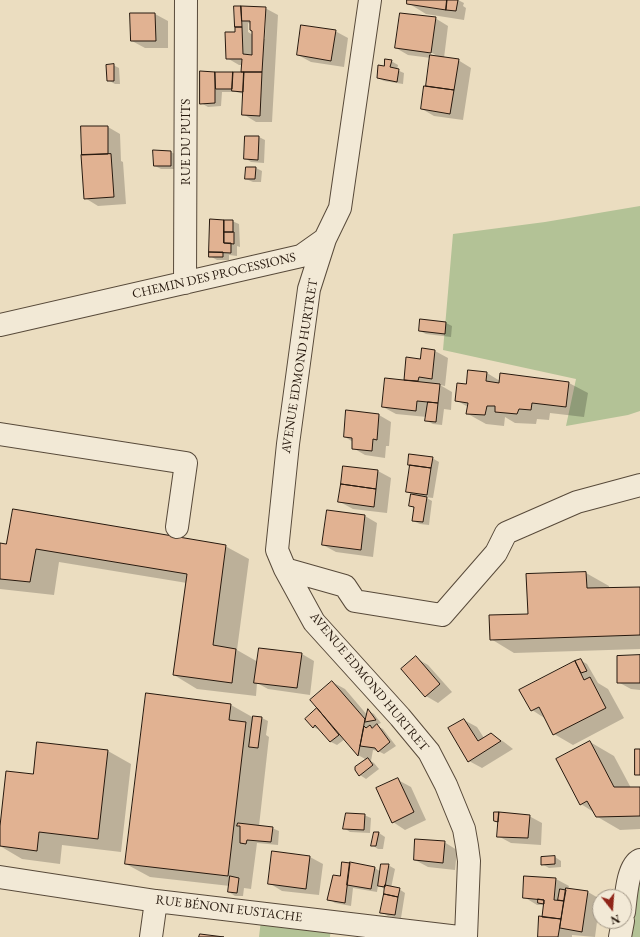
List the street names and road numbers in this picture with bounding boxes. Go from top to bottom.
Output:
street label: RUE DU PUITS [178,99,194,185]
street label: CHEMIN DES PROCESSIONS [131,250,297,302]
street label: AVENUE EDMOND HURTRET [278,278,322,454]
street label: AVENUE EDMOND HURTRET [306,609,432,755]
street label: RUE BÉNONI EUSTACHE [155,892,303,926]

